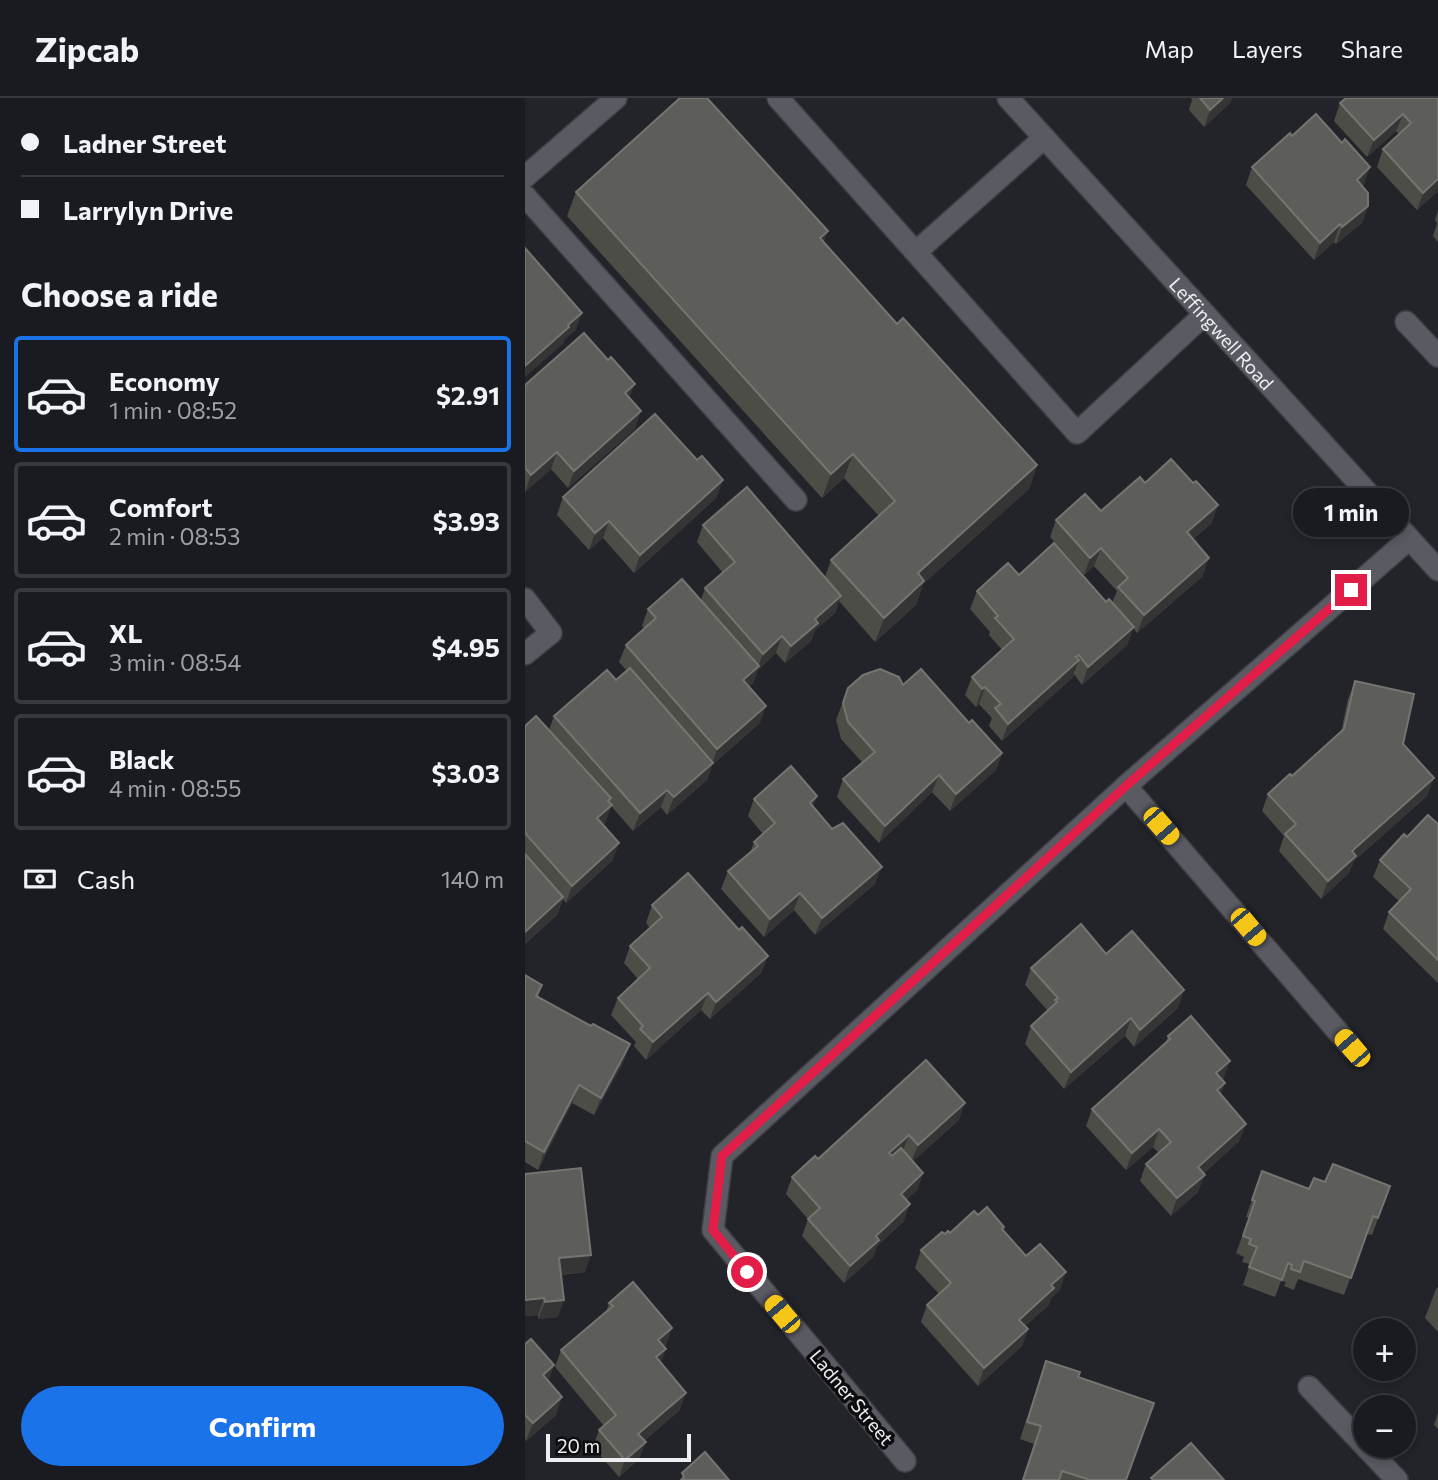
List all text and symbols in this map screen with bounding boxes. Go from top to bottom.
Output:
text: Zipcab [35,28,139,69]
text: Map [1145,34,1194,63]
text: Layers [1232,34,1303,63]
text: Share [1341,34,1403,63]
text: Ladner Street [63,127,226,158]
text: Larrylyn Drive [63,194,233,225]
street label: Leffingwell Road [1165,272,1279,394]
text: Choose a ride [21,274,218,314]
icon: car [25,363,88,426]
text: Economy [109,365,220,396]
text: $2.91 [436,379,500,410]
text: 1 min · 08:52 [109,396,237,424]
icon: car [25,489,88,552]
callout: 1 min [1293,489,1409,538]
text: Comfort [109,491,212,522]
text: 1 min [1324,498,1378,526]
text: $3.93 [433,505,500,536]
text: 2 min · 08:53 [109,522,240,550]
route end [1335,574,1367,606]
icon: car [25,615,88,678]
text: XL [109,617,143,648]
text: $4.95 [431,631,500,662]
text: 3 min · 08:54 [109,648,241,676]
icon: car [25,741,88,804]
text: Black [109,743,175,774]
text: $3.03 [431,757,500,788]
text: 4 min · 08:55 [109,774,241,802]
car [1140,803,1183,849]
icon: cash [21,860,59,898]
text: Cash [77,863,135,894]
text: 140 m [441,865,504,893]
car [1227,904,1270,950]
car [1331,1025,1374,1071]
route start [731,1256,763,1288]
car [761,1291,804,1337]
map controls [1353,1318,1416,1458]
button: + [1353,1318,1416,1381]
street label: Ladner Street [805,1345,899,1450]
button: Confirm [21,1386,504,1466]
button: − [1353,1395,1416,1458]
scale bar [546,1431,691,1463]
text: 20 m [557,1434,600,1457]

